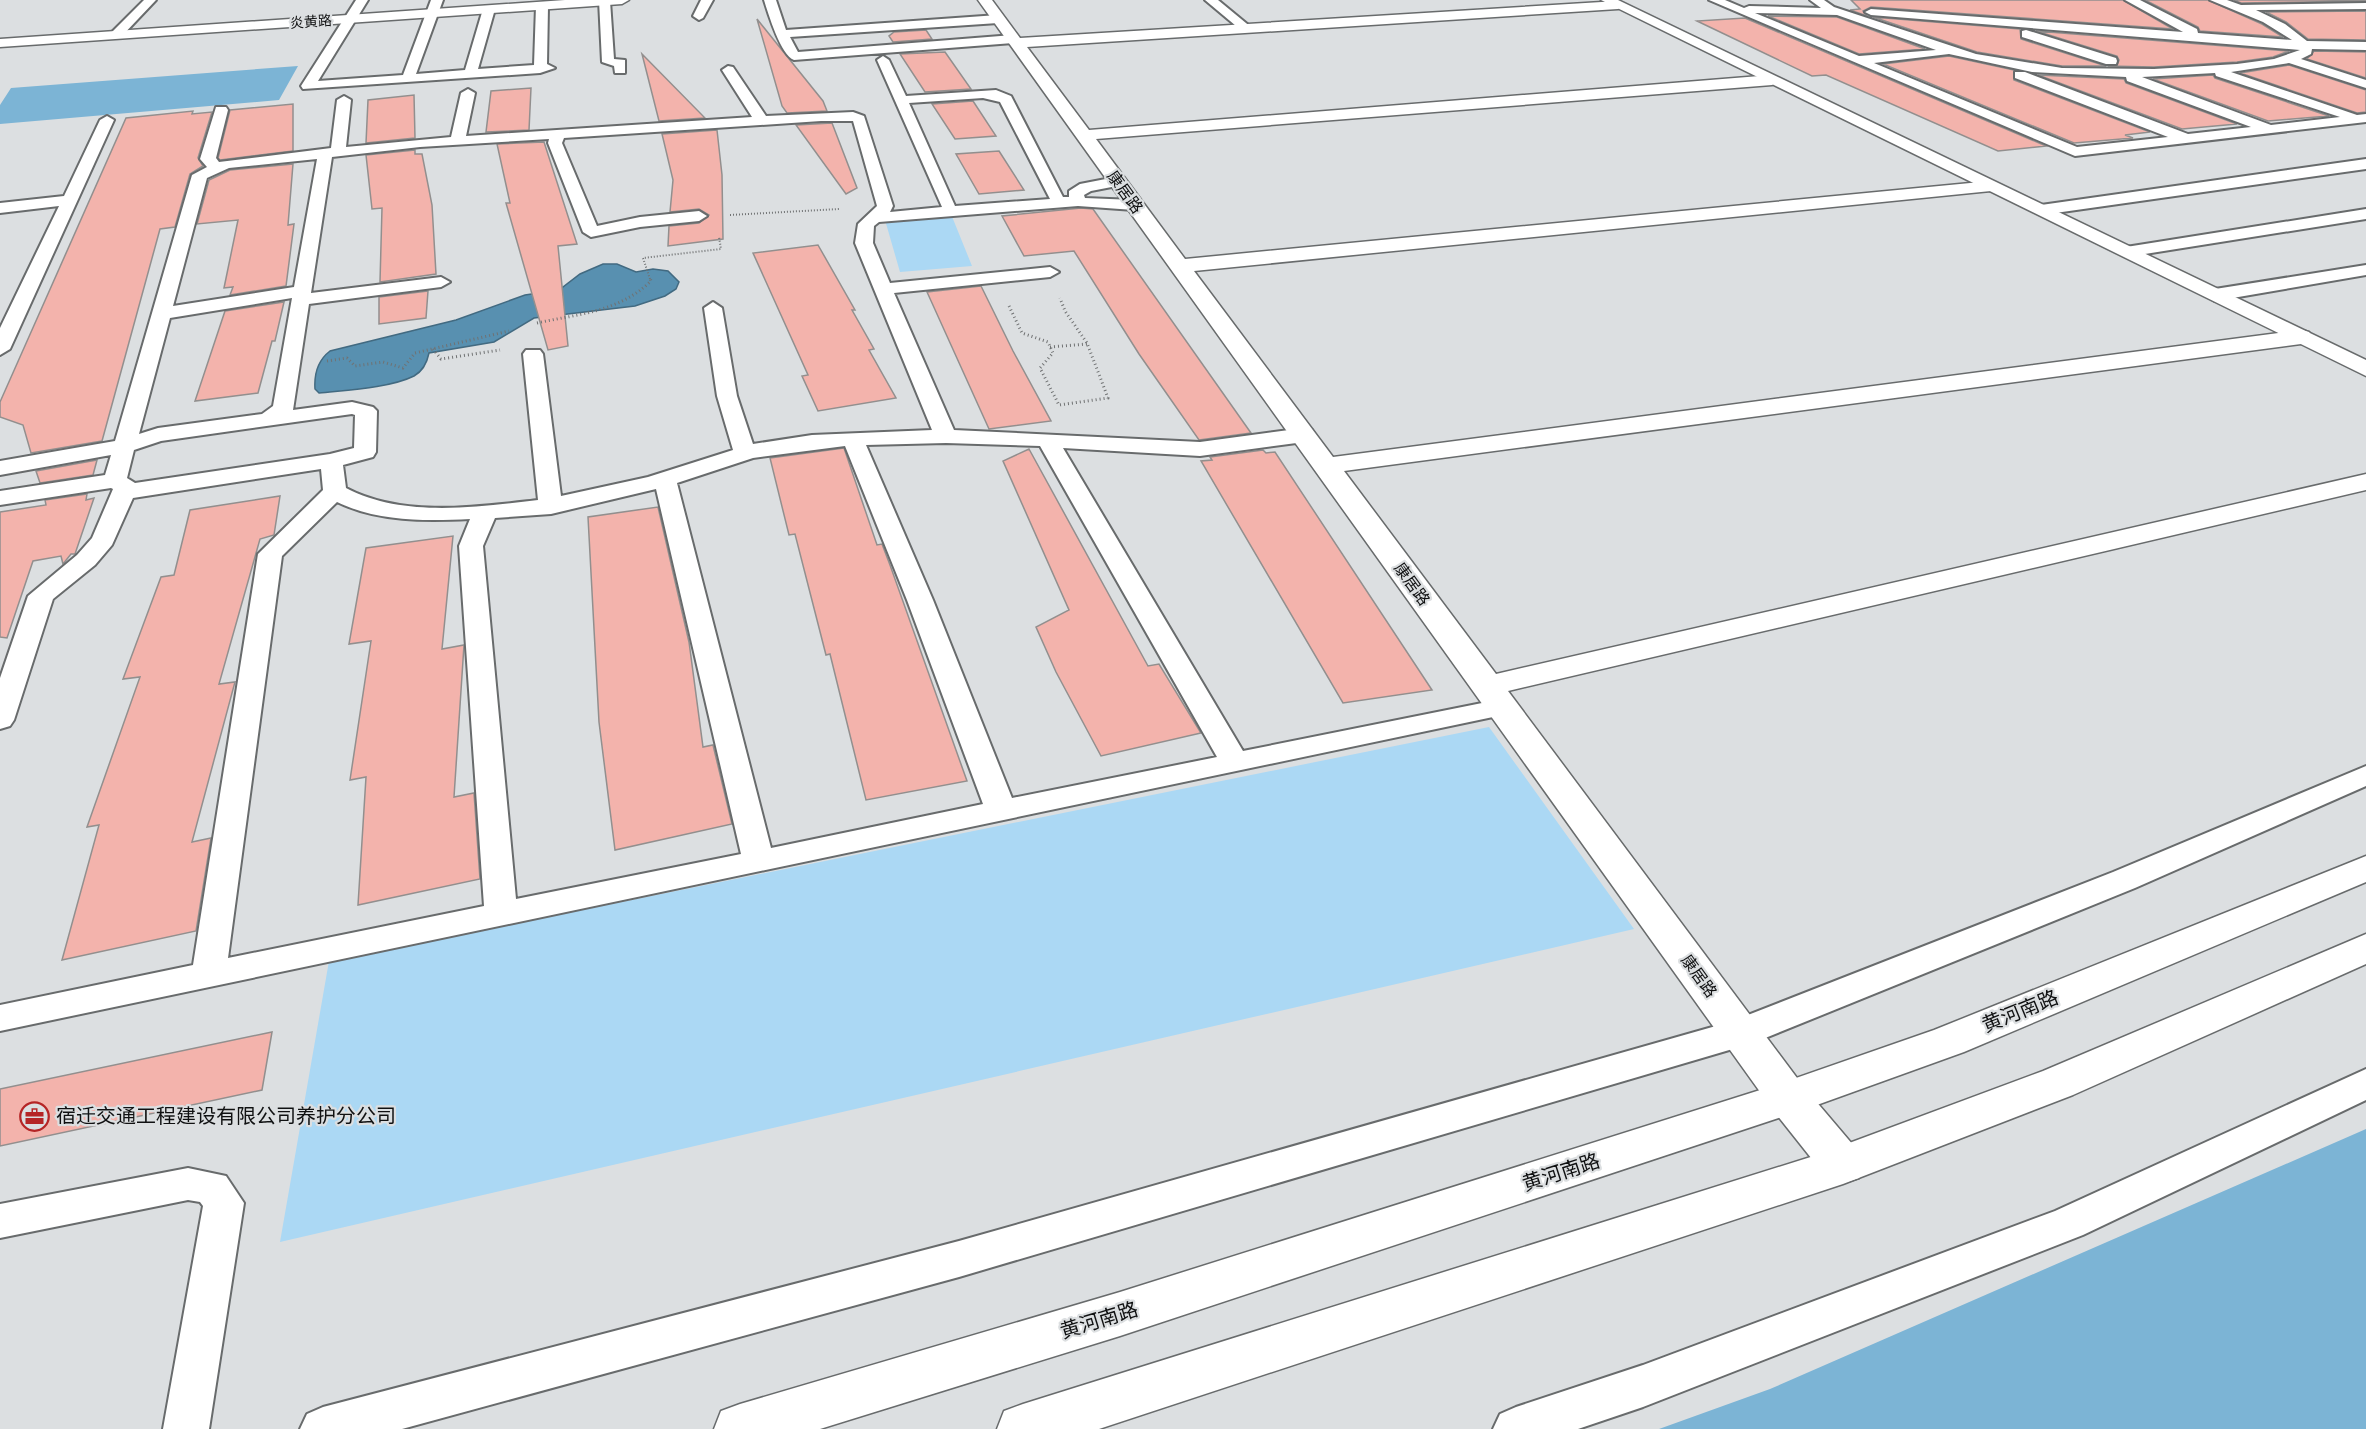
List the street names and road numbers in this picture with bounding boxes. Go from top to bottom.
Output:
street label: 炎黄路 [289,12,333,32]
street label: 康居路 [1103,167,1147,217]
street label: 康居路 [1390,559,1434,609]
street label: 康居路 [1677,951,1721,1001]
street label: 黄河南路 [1978,985,2062,1037]
street label: 黄河南路 [1519,1148,1603,1196]
street label: 黄河南路 [1057,1297,1141,1343]

